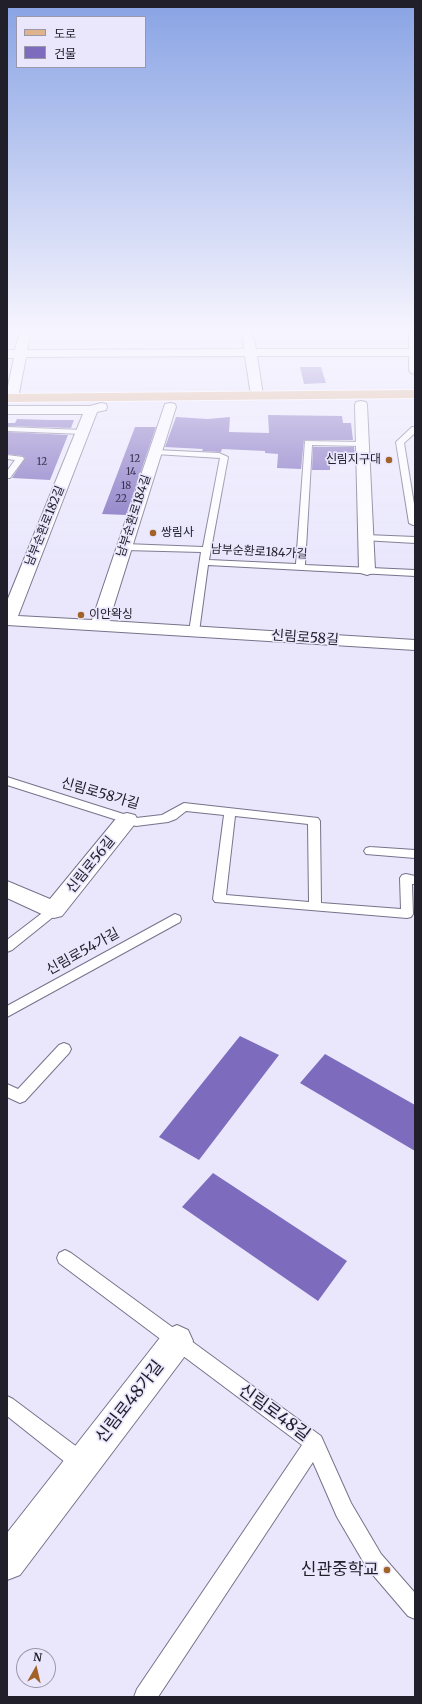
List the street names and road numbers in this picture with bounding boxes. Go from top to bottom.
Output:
street label: 남부순환로184길 [114,473,154,559]
street label: 남부순환로182길 [22,484,68,568]
street label: 남부순환로184가길 [210,542,308,562]
street label: 신림로58길 [271,627,339,649]
street label: 신림로58가길 [59,775,141,813]
street label: 신림로56길 [63,833,119,897]
street label: 신림로54가길 [44,925,122,979]
street label: 신림로48가길 [92,1357,168,1447]
street label: 신림로48길 [234,1380,314,1446]

